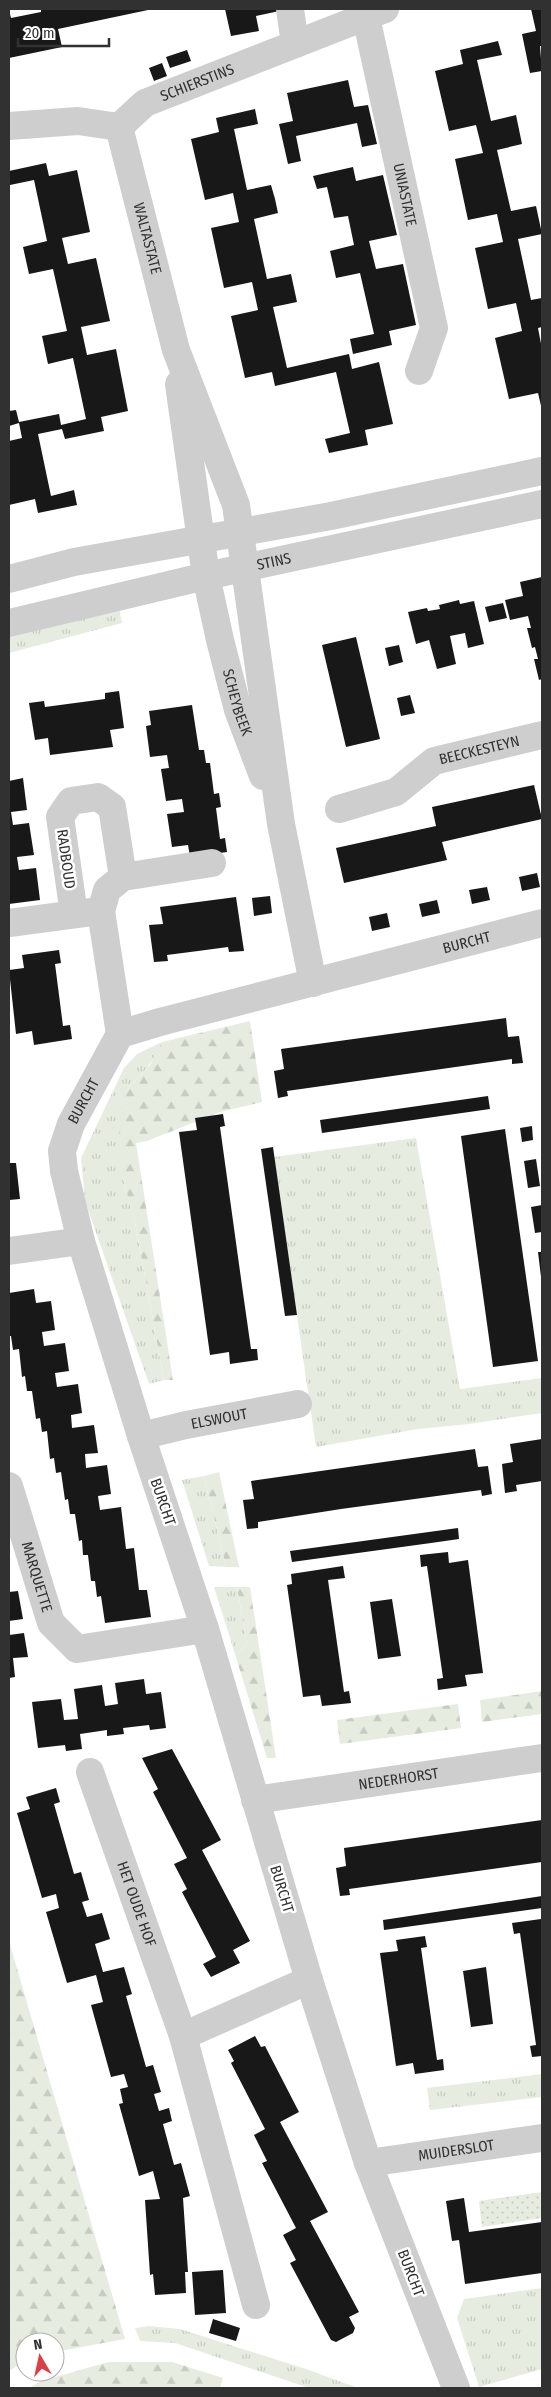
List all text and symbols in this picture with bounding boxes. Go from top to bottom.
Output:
scale bar [18,15,109,47]
text: 20 m [25,24,55,42]
street label: SCHIERSTINS [158,60,237,105]
street label: UNIASTATE [389,162,421,228]
street label: WALTASTATE [130,201,165,276]
street label: STINS [255,549,293,574]
street label: SCHEYBEEK [219,667,256,738]
street label: BEECKESTEYN [437,732,521,768]
street label: RADBOUD [53,828,79,890]
street label: BURCHT [441,928,493,957]
street label: BURCHT [64,1075,103,1127]
street label: ELSWOUT [189,1405,249,1433]
street label: BURCHT [147,1476,179,1528]
street label: MARQUETTE [18,1539,56,1614]
street label: NEDERHORST [357,1764,440,1794]
street label: HET OUDE HOF [113,1859,160,1950]
street label: BURCHT [266,1863,298,1915]
street label: MUIDERSLOT [417,2136,495,2165]
street label: BURCHT [394,2247,428,2299]
north arrow [15,2332,65,2382]
text: N [33,2336,44,2354]

